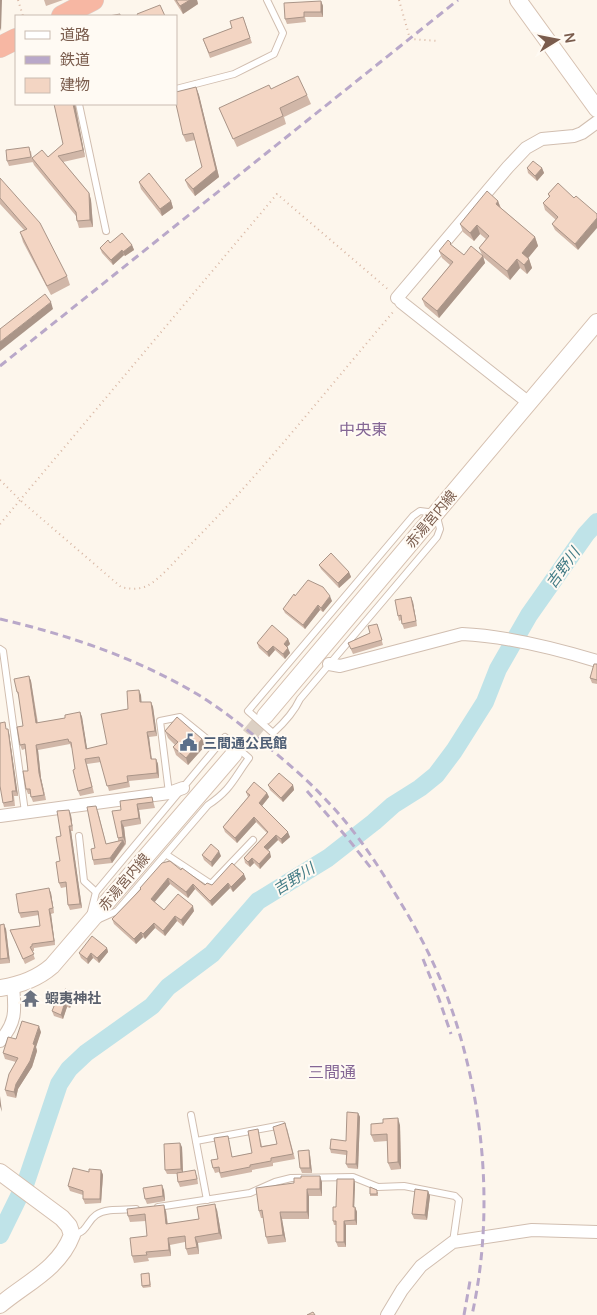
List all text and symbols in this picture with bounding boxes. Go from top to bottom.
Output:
legend [15,15,178,105]
north arrow [532,15,582,65]
text: 道路 [60,24,90,45]
text: N [560,31,581,44]
text: 鉄道 [60,49,90,70]
text: 建物 [60,74,90,95]
district label: 中央東 [339,418,387,440]
street label: 赤湯宮内線 [401,486,460,552]
water label: 吉野川 [541,542,585,592]
public building icon: 三間通公民館 [179,733,199,753]
place label: 三間通公民館 [203,733,287,752]
street label: 赤湯宮内線 [94,849,153,915]
water label: 吉野川 [269,857,320,899]
temple icon: 蝦夷神社 [21,988,41,1008]
place label: 蝦夷神社 [45,988,101,1007]
district label: 三間通 [308,1061,356,1083]

